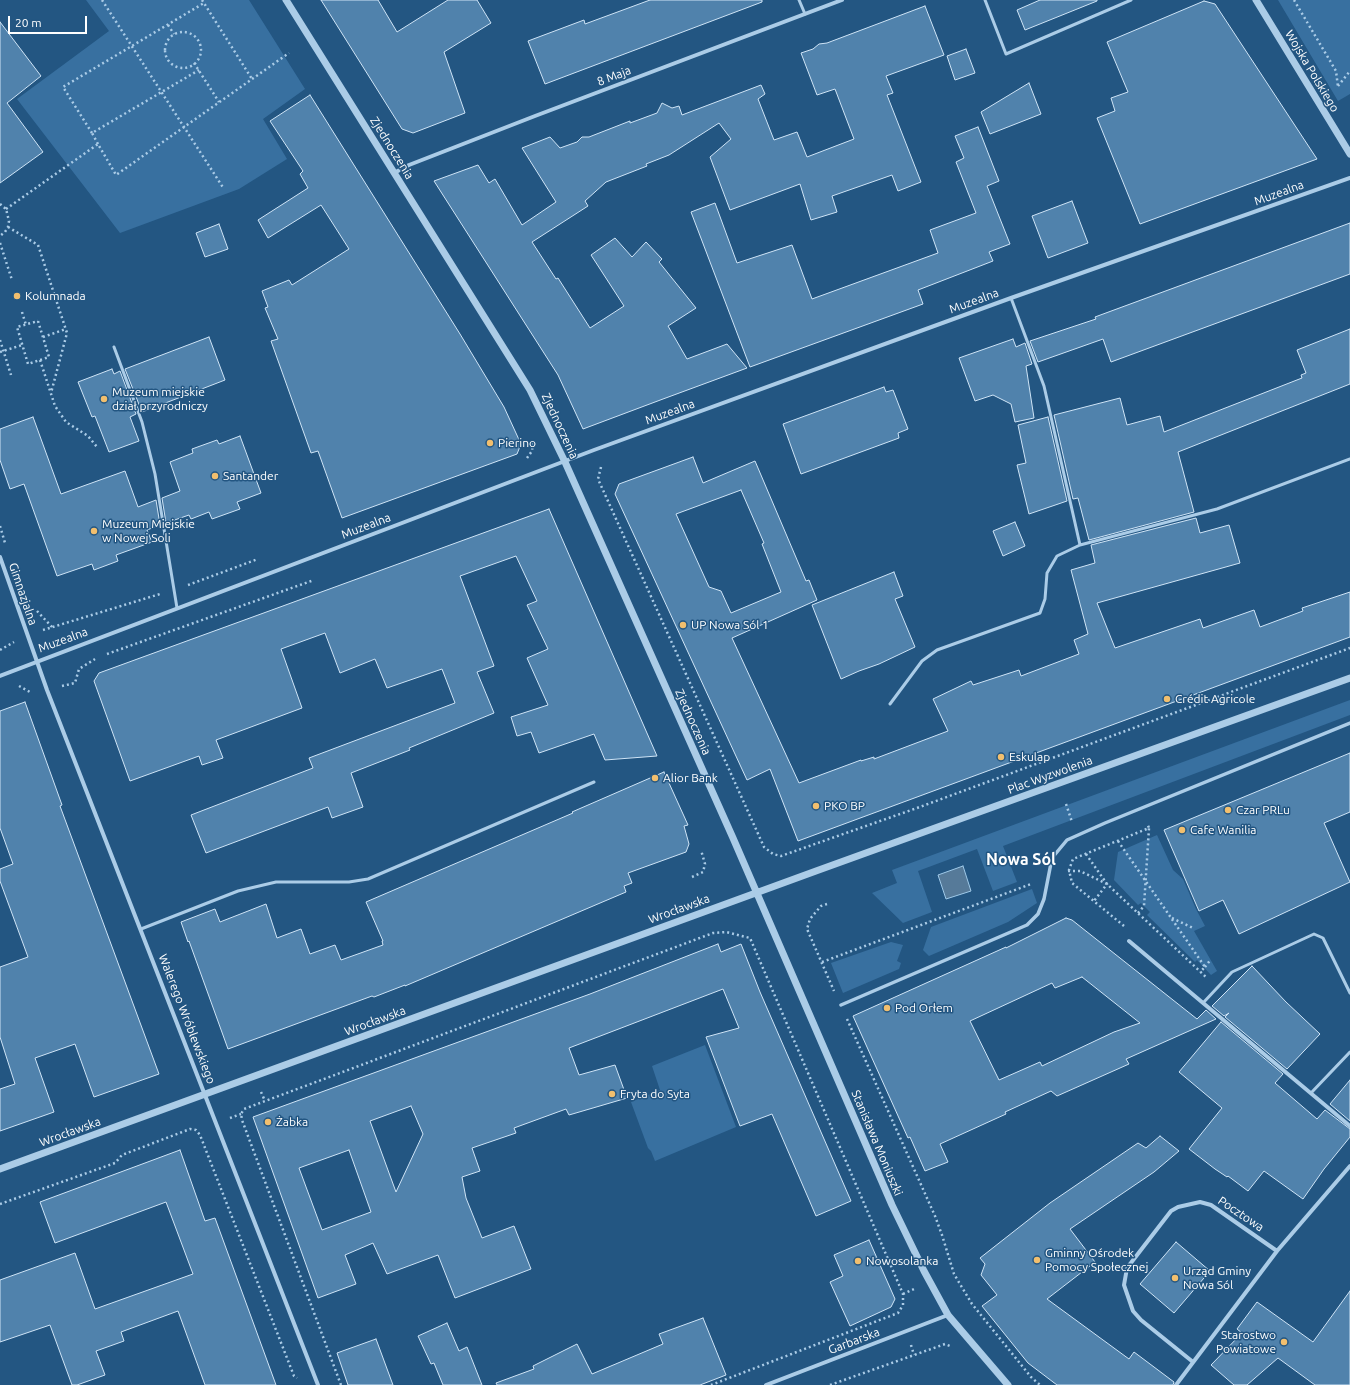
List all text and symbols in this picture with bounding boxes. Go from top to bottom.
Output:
scale bar [10,8,89,34]
text: 20 m [15,16,42,29]
street label: Wojska Polskiego [1282,27,1342,115]
street label: 8 Maja [595,63,633,89]
street label: Zjednoczenia [367,114,417,182]
street label: Muzealna [1252,177,1306,209]
street label: Muzealna [947,285,1001,317]
place label: Kolumnada [25,289,86,303]
marker: Kolumnada [12,291,22,301]
place label: Muzeum miejskie dział przyrodniczy [112,385,208,413]
street label: Zjednoczenia [539,391,581,461]
marker: Muzeum miejskie dział przyrodniczy [99,394,109,404]
street label: Muzealna [643,396,697,428]
place label: Pierino [498,436,536,450]
marker: Pierino [485,438,495,448]
place label: Santander [223,469,278,483]
marker: Santander [210,471,220,481]
street label: Muzealna [339,510,393,542]
place label: Muzeum Miejskie w Nowej Soli [102,517,195,545]
marker: Muzeum Miejskie w Nowej Soli [89,526,99,536]
street label: Gimnazjalna [6,561,40,627]
place label: UP Nowa Sól 1 [691,618,769,632]
marker: UP Nowa Sól 1 [678,620,688,630]
street label: Muzealna [36,624,90,656]
street label: Zjednoczenia [672,687,714,757]
place label: Crédit Agricole [1175,692,1255,706]
marker: Crédit Agricole [1162,694,1172,704]
place label: Eskulap [1009,750,1050,764]
marker: Eskulap [996,752,1006,762]
street label: Plac Wyzwolenia [1006,753,1094,797]
place label: Alior Bank [663,771,718,785]
marker: Alior Bank [650,773,660,783]
place label: PKO BP [824,799,865,813]
marker: PKO BP [811,801,821,811]
place label: Czar PRLu [1236,803,1290,817]
marker: Czar PRLu [1223,805,1233,815]
place label: Cafe Wanilia [1190,823,1256,837]
marker: Cafe Wanilia [1177,825,1187,835]
district label: Nowa Sól [986,850,1056,870]
street label: Wrocławska [646,891,712,927]
street label: Walerego Wróblewskiego [156,952,218,1086]
place label: Pod Orłem [895,1001,953,1015]
street label: Wrocławska [342,1003,408,1039]
marker: Pod Orłem [882,1003,892,1013]
place label: Fryta do Syta [620,1087,690,1101]
street label: Stanisława Moniuszki [848,1088,906,1198]
marker: Fryta do Syta [607,1089,617,1099]
street label: Wrocławska [37,1114,103,1150]
place label: Żabka [276,1115,308,1129]
marker: Żabka [263,1117,273,1127]
street label: Pocztowa [1215,1193,1267,1235]
place label: Gminny Ośrodek Pomocy Społecznej [1045,1246,1148,1274]
place label: Nowosolanka [866,1254,939,1268]
marker: Gminny Ośrodek Pomocy Społecznej [1032,1255,1042,1265]
marker: Nowosolanka [853,1256,863,1266]
place label: Urząd Gminy Nowa Sól [1183,1264,1251,1292]
marker: Urząd Gminy Nowa Sól [1170,1273,1180,1283]
street label: Garbarska [826,1325,882,1357]
place label: Starostwo Powiatowe [1216,1328,1276,1356]
marker: Starostwo Powiatowe [1279,1337,1289,1347]

